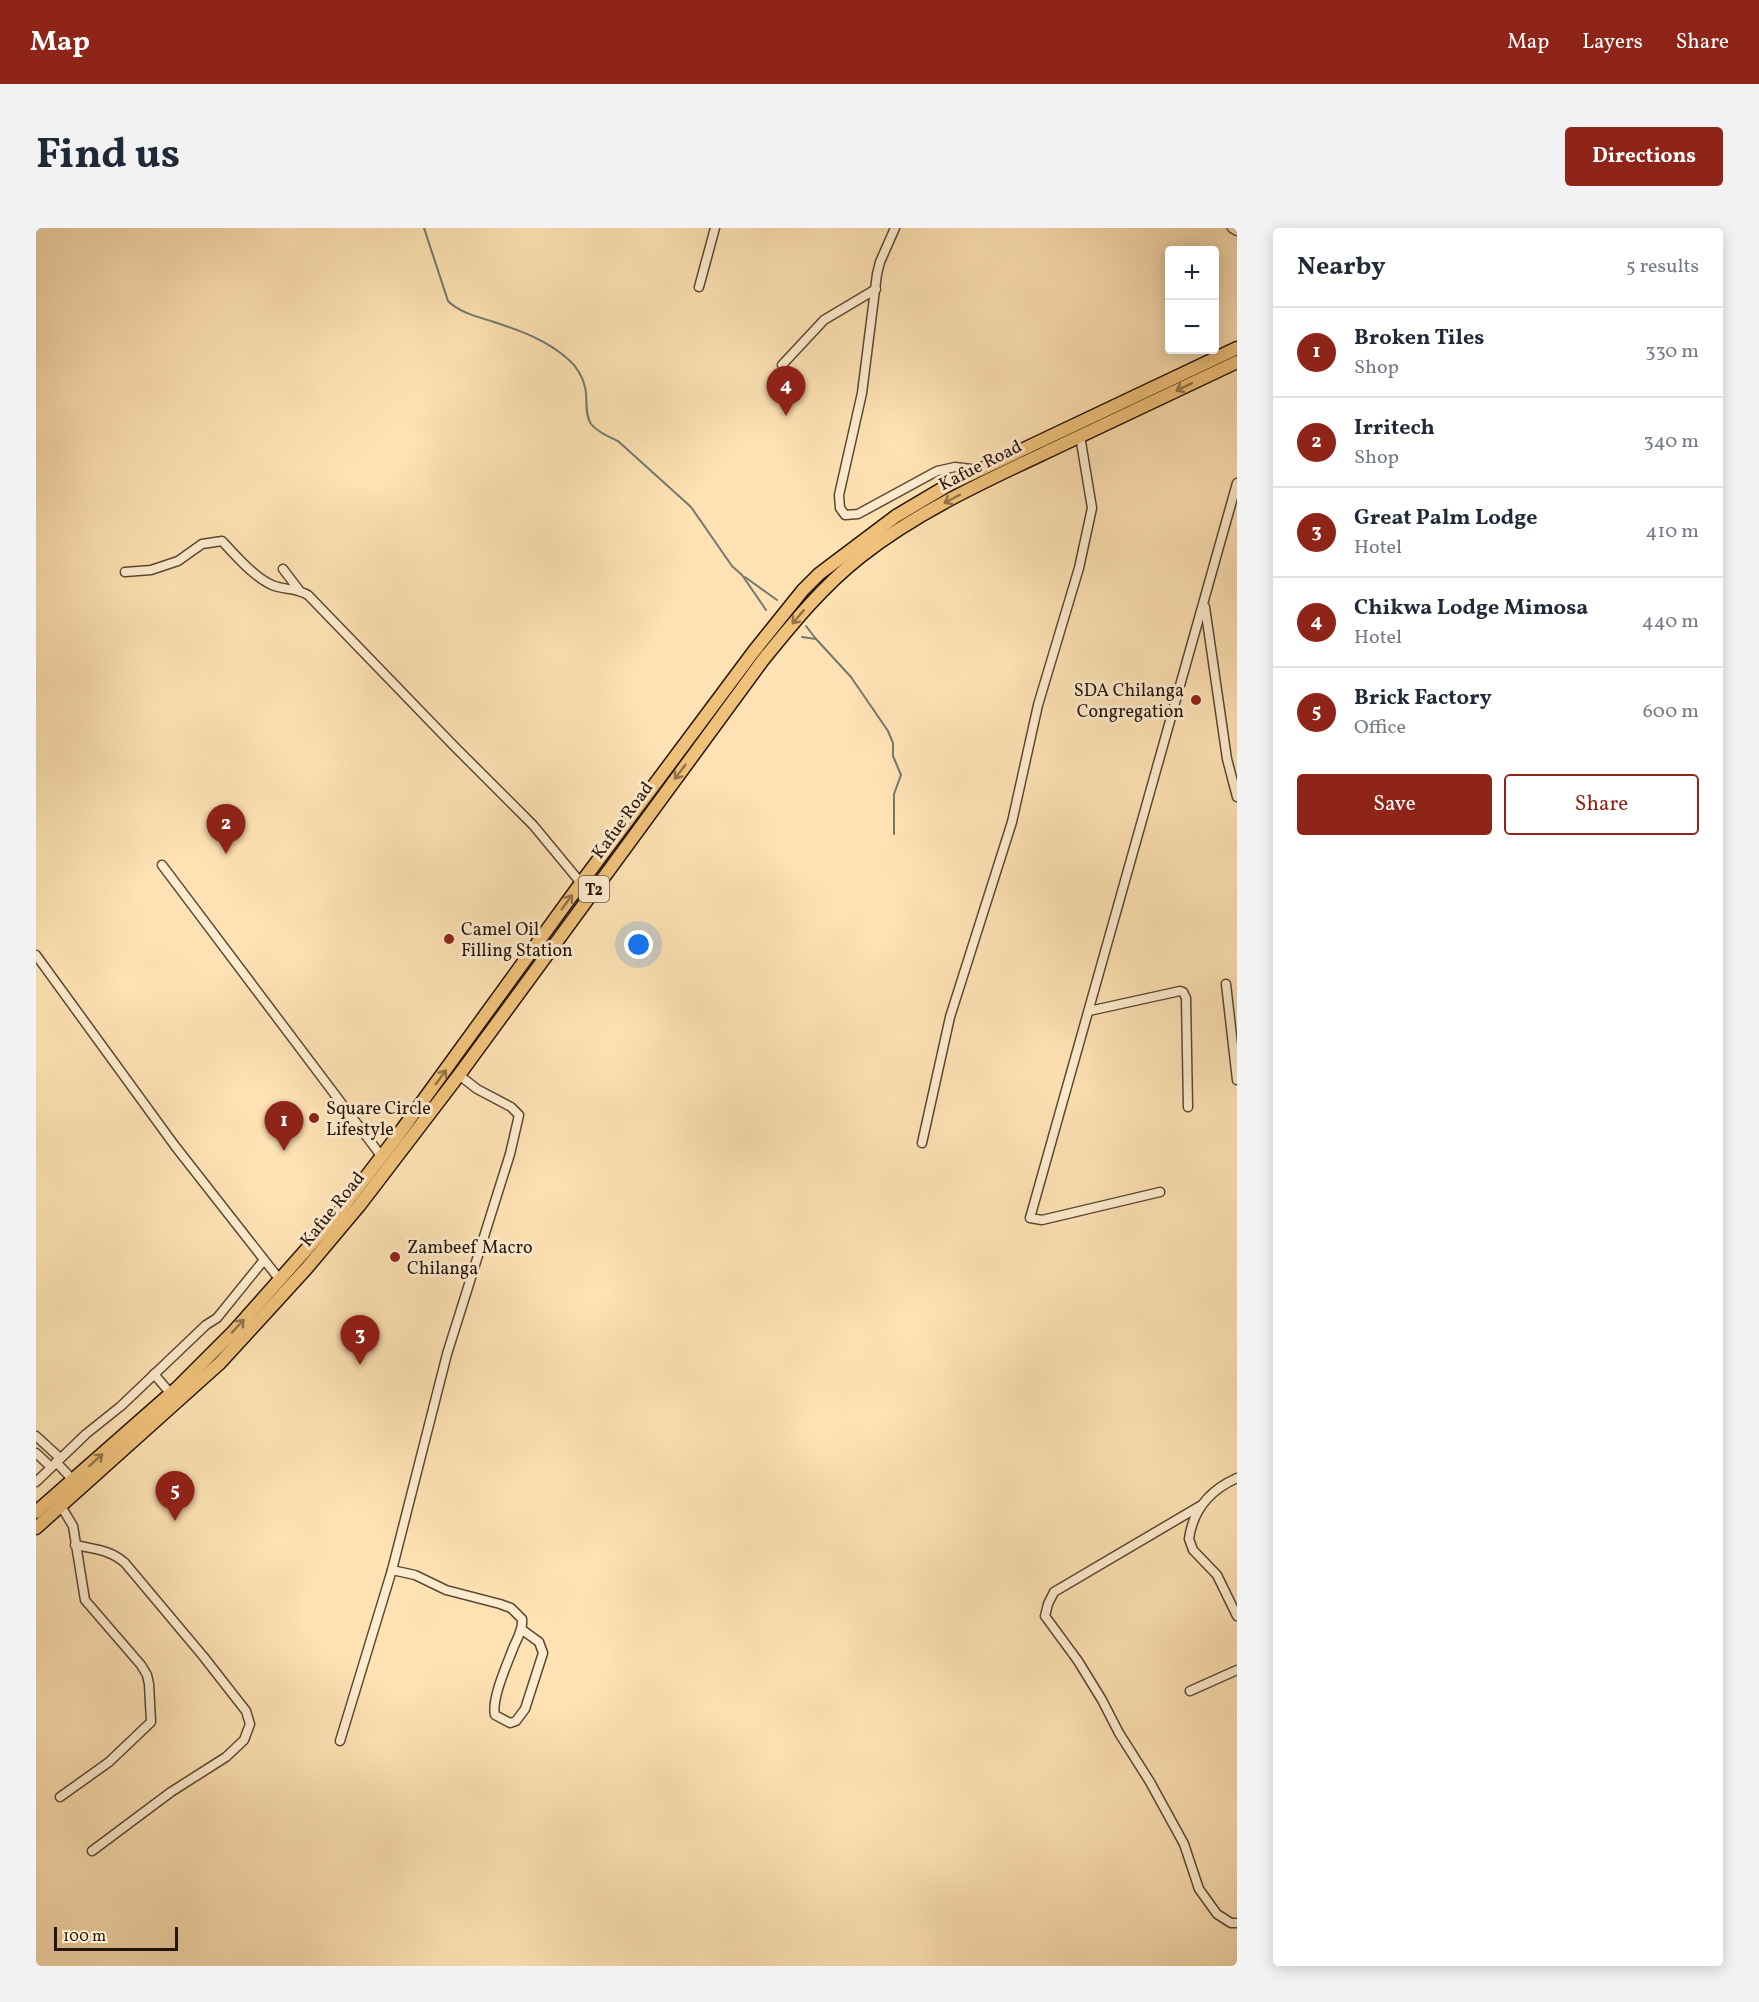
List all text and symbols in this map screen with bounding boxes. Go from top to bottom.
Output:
text: Map [30,23,90,62]
text: Map [1507,28,1549,57]
text: Layers [1582,28,1643,57]
text: Share [1676,28,1729,57]
text: Find us [36,127,180,186]
button: Directions [1565,127,1723,186]
map controls [1165,246,1219,354]
button: + [1165,246,1219,300]
text: Nearby [1297,249,1386,285]
text: 5 results [1626,253,1699,281]
button: − [1165,300,1219,354]
text: Broken Tiles [1354,323,1484,354]
text: 1 [1312,338,1321,366]
text: 330 m [1645,338,1699,366]
text: Shop [1354,354,1399,382]
pin: 4 [766,366,806,416]
one-way arrow [1176,382,1194,394]
text: Irritech [1354,413,1435,444]
text: 2 [1311,428,1322,456]
text: 340 m [1643,428,1699,456]
street label: Kafue Road [935,435,1027,498]
text: Shop [1354,444,1399,472]
one-way arrow [943,494,961,505]
text: Great Palm Lodge [1354,503,1538,534]
text: 3 [1311,518,1322,546]
text: 410 m [1646,518,1699,546]
text: Hotel [1354,534,1402,562]
text: Chikwa Lodge Mimosa [1354,593,1588,624]
text: 4 [1310,608,1323,636]
text: 440 m [1642,608,1699,636]
one-way arrow [791,609,805,624]
text: Hotel [1354,624,1402,652]
place label: SDA Chilanga Congregation [1074,679,1184,725]
text: Brick Factory [1354,683,1492,714]
marker: SDA Chilanga Congregation [1189,693,1203,707]
text: 5 [1312,698,1321,726]
text: 600 m [1643,698,1699,726]
text: Office [1354,714,1406,742]
one-way arrow [674,763,686,779]
button: Save [1297,774,1492,835]
button: Share [1504,774,1699,835]
street label: Kafue Road [587,777,660,865]
pin: 2 [206,804,246,854]
road number: T2 [579,876,609,902]
one-way arrow [561,895,573,911]
place label: Camel Oil Filling Station [461,918,573,964]
your location [624,930,653,959]
marker: Camel Oil Filling Station [442,932,456,946]
one-way arrow [434,1070,447,1086]
place label: Square Circle Lifestyle [326,1097,431,1143]
pin: 1 [264,1102,304,1151]
marker: Square Circle Lifestyle [307,1111,321,1125]
street label: Kafue Road [295,1167,371,1253]
place label: Zambeef Macro Chilanga [407,1236,533,1282]
marker: Zambeef Macro Chilanga [388,1250,402,1264]
pin: 3 [340,1316,380,1365]
one-way arrow [231,1319,245,1334]
one-way arrow [88,1453,103,1467]
pin: 5 [156,1472,194,1521]
scale bar [54,1924,178,1952]
text: 100 m [63,1926,106,1948]

